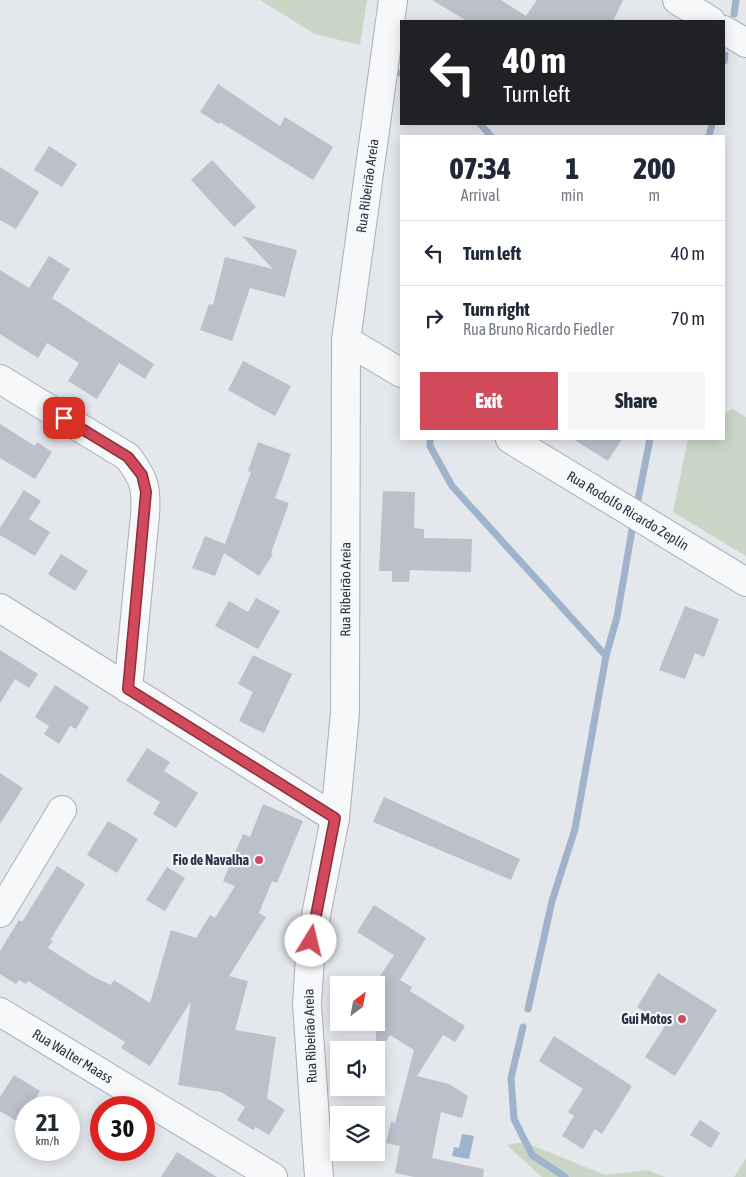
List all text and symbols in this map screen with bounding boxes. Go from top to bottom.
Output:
icon: left [420,40,485,105]
text: 40 m [503,40,566,80]
text: Turn left [503,81,570,107]
street label: Rua Ribeirão Areia [353,138,382,234]
text: 07:34 [449,151,511,185]
text: 1 [565,151,579,185]
text: 200 [633,151,675,185]
text: Arrival [461,186,500,204]
text: min [561,186,584,204]
text: m [649,186,660,204]
icon: left [420,239,448,267]
text: Turn left [463,242,521,264]
text: 40 m [671,242,705,264]
text: Turn right [463,298,530,320]
icon: right [420,304,448,332]
text: 70 m [671,307,705,329]
text: Rua Bruno Ricardo Fiedler [463,320,614,338]
button: Exit [420,372,558,430]
button: Share [568,372,705,430]
pin [43,397,85,439]
icon: arrive [50,404,78,432]
street label: Rua Rodolfo Ricardo Zeplin [564,468,692,553]
street label: Rua Ribeirão Areia [337,542,353,637]
place label: Fio de Navalha [173,852,249,868]
marker: Fio de Navalha [253,854,265,866]
position arrow [284,914,336,966]
north arrow [330,976,385,1031]
map controls [330,976,385,1161]
street label: Rua Ribeirão Areia [300,988,320,1084]
place label: Gui Motos [621,1011,672,1027]
marker: Gui Motos [676,1013,688,1025]
street label: Rua Walter Maass [30,1026,116,1086]
button: sound [330,1041,385,1096]
speed limit sign: 30 [90,1096,155,1161]
button: layers [330,1106,385,1161]
text: 21 [36,1108,59,1136]
text: km/h [36,1134,59,1148]

